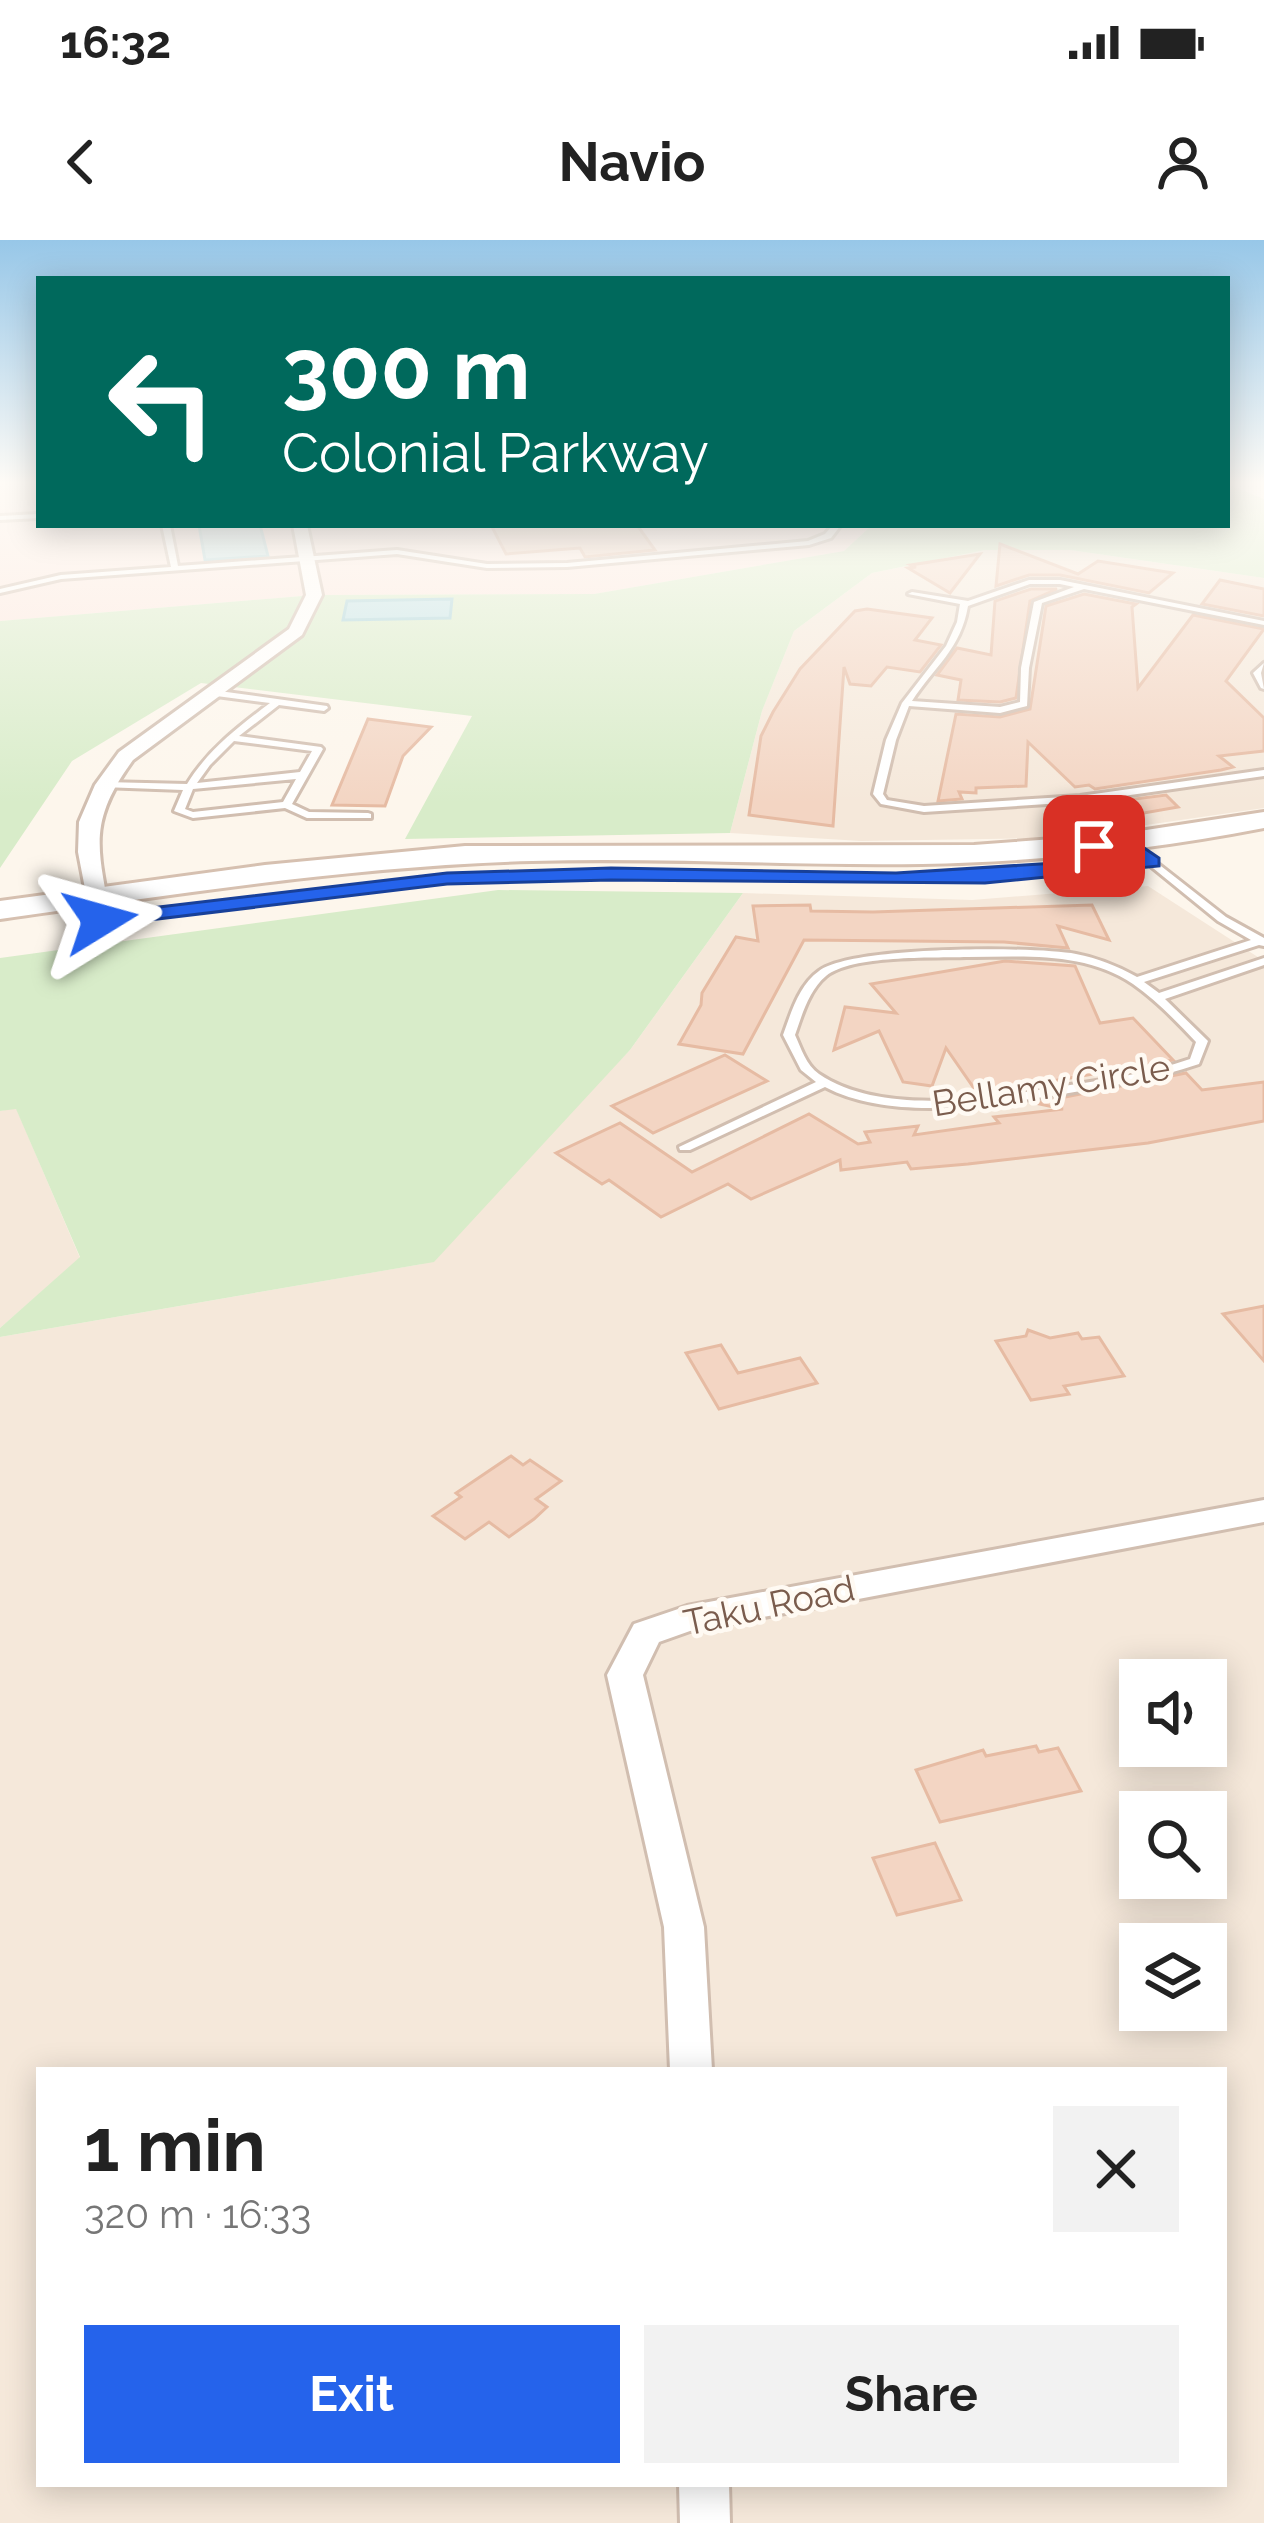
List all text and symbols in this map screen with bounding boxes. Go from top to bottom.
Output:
text: 16:32 [60,16,171,69]
icon: back [48,129,114,195]
icon: person [1150,129,1216,195]
text: Navio [558,130,706,194]
text: 300 m [282,320,530,419]
icon: left [84,324,240,480]
text: Colonial Parkway [282,421,709,485]
pin [1043,795,1145,897]
icon: arrive [1061,813,1127,879]
position arrow [37,857,163,983]
street label: Bellamy Circle [929,1045,1173,1125]
street label: Taku Road [680,1566,858,1644]
map controls [1119,1659,1227,2031]
button: sound [1119,1659,1227,1767]
button: search [1119,1791,1227,1899]
button: layers [1119,1923,1227,2031]
text: 1 min [84,2103,266,2188]
button: close [1053,2106,1179,2232]
text: 320 m · 16:33 [84,2191,311,2237]
button: Exit [84,2325,620,2463]
button: Share [644,2325,1179,2463]

